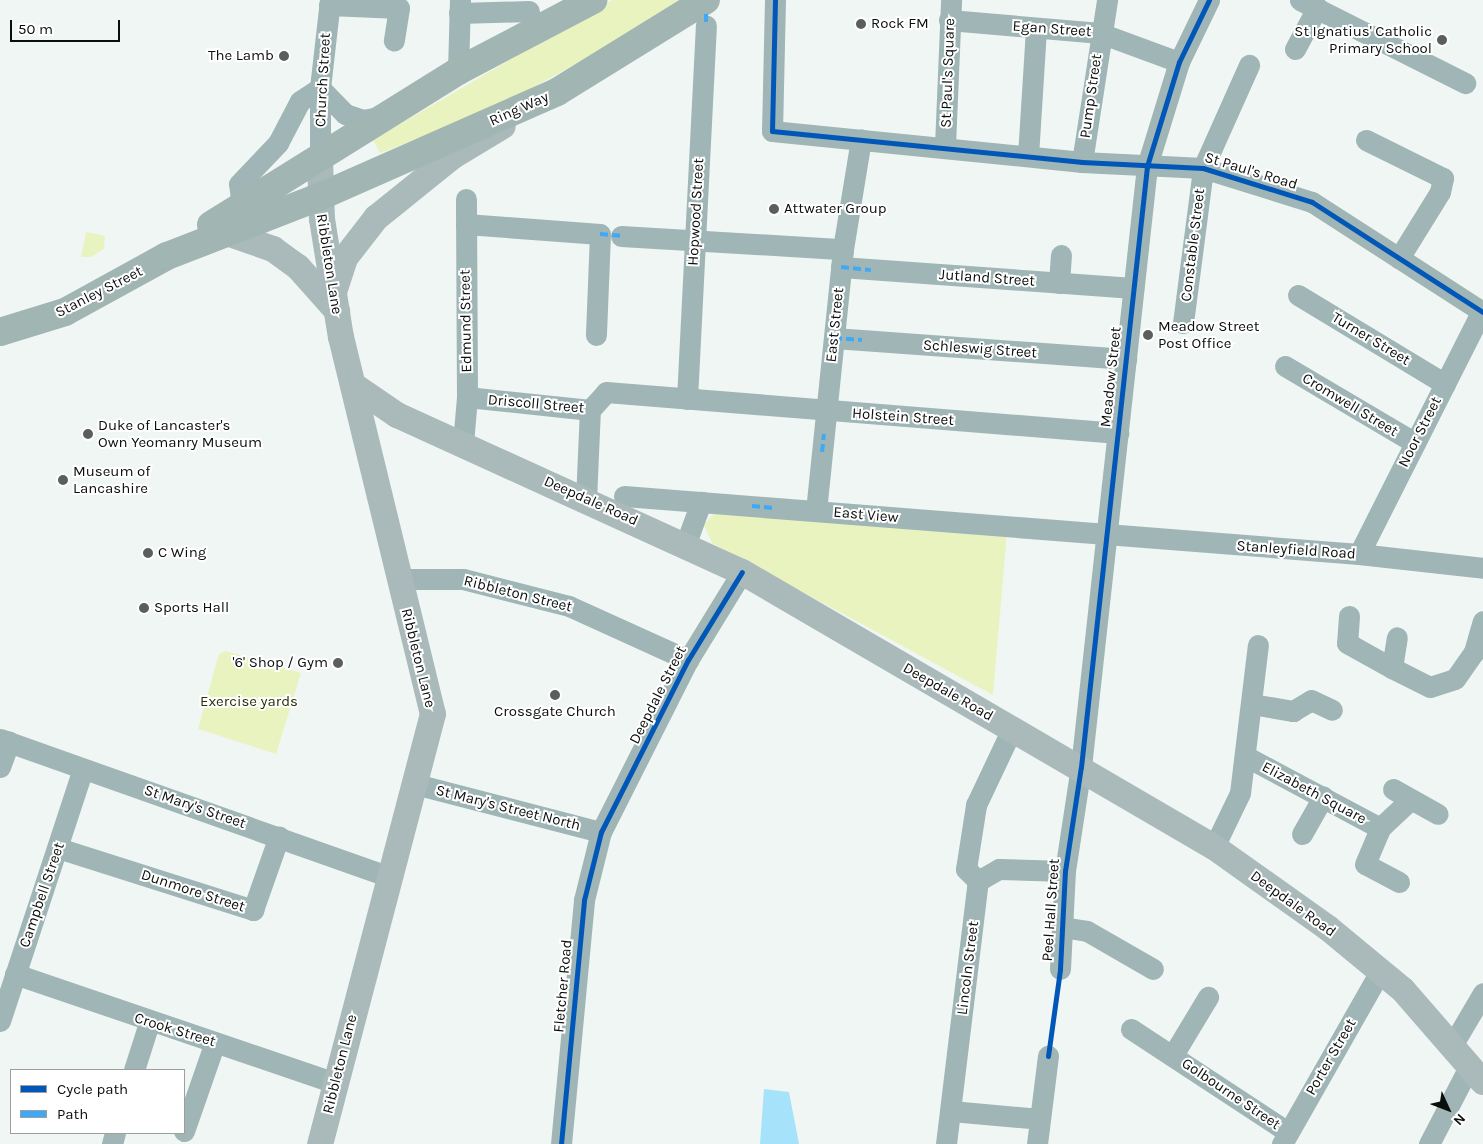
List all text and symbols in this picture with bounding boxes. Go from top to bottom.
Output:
scale bar [12,10,122,42]
place label: Rock FM [871,15,929,33]
street label: Egan Street [1012,17,1092,41]
marker: Rock FM [855,18,867,30]
street label: St Paul's Square [937,18,959,128]
text: 50 m [18,20,53,38]
place label: St Ignatius' Catholic Primary School [1294,22,1432,57]
street label: Church Street [312,32,334,128]
marker: St Ignatius' Catholic Primary School [1436,34,1448,46]
place label: The Lamb [208,47,274,65]
marker: The Lamb [278,50,290,62]
street label: Pump Street [1076,53,1106,139]
street label: Ring Way [487,88,551,130]
street label: St Paul's Road [1202,148,1300,194]
street label: Hopwood Street [684,158,708,266]
street label: Constable Street [1177,187,1209,303]
place label: Attwater Group [784,200,886,218]
marker: Attwater Group [768,203,780,215]
street label: Ribbleton Lane [312,212,346,316]
street label: Stanley Street [52,262,146,322]
street label: Jutland Street [939,266,1035,290]
street label: Edmund Street [456,269,476,373]
street label: East Street [822,287,848,363]
street label: Turner Street [1329,309,1413,369]
place label: Meadow Street Post Office [1158,317,1259,352]
street label: Meadow Street [1097,326,1125,428]
marker: Meadow Street Post Office [1142,329,1154,341]
street label: Schleswig Street [922,336,1038,362]
street label: Cromwell Street [1299,369,1401,441]
street label: Driscoll Street [487,391,585,417]
street label: Noor Street [1395,394,1445,470]
street label: Holstein Street [852,404,954,430]
place label: Duke of Lancaster's Own Yeomanry Museum [98,416,262,451]
marker: Duke of Lancaster's Own Yeomanry Museum [82,428,94,440]
place label: Museum of Lancashire [73,462,150,497]
street label: Deepdale Road [541,472,641,530]
marker: Museum of Lancashire [57,474,69,486]
street label: East View [833,503,899,527]
street label: Stanleyfield Road [1236,537,1356,563]
place label: C Wing [158,544,206,562]
marker: C Wing [142,547,154,559]
street label: Ribbleton Street [462,572,574,616]
place label: Sports Hall [154,599,229,617]
marker: Sports Hall [138,602,150,614]
street label: Ribbleton Lane [397,606,439,710]
street label: Deepdale Street [625,643,691,747]
place label: '6' Shop / Gym [232,654,328,672]
marker: '6' Shop / Gym [332,657,344,669]
street label: Deepdale Road [900,659,996,725]
marker: Crossgate Church [549,689,561,701]
park label: Exercise yards [200,693,298,711]
place label: Crossgate Church [494,703,616,721]
street label: Elizabeth Square [1259,758,1369,828]
street label: St Mary's Street [142,781,248,833]
street label: St Mary's Street North [434,781,582,835]
street label: Campbell Street [16,840,68,950]
street label: Peel Hall Street [1038,858,1064,962]
street label: Dunmore Street [139,866,247,916]
street label: Deepdale Road [1247,867,1339,941]
street label: Lincoln Street [953,920,983,1016]
street label: Fletcher Road [550,939,576,1033]
street label: Crook Street [132,1009,218,1051]
street label: Ribbleton Lane [319,1012,361,1116]
street label: Porter Street [1302,1016,1360,1098]
street label: Golbourne Street [1178,1054,1284,1134]
legend [10,1069,185,1134]
text: Cycle path [57,1080,128,1098]
north arrow [1423,1084,1473,1134]
text: Path [57,1105,88,1123]
text: N [1450,1110,1469,1129]

